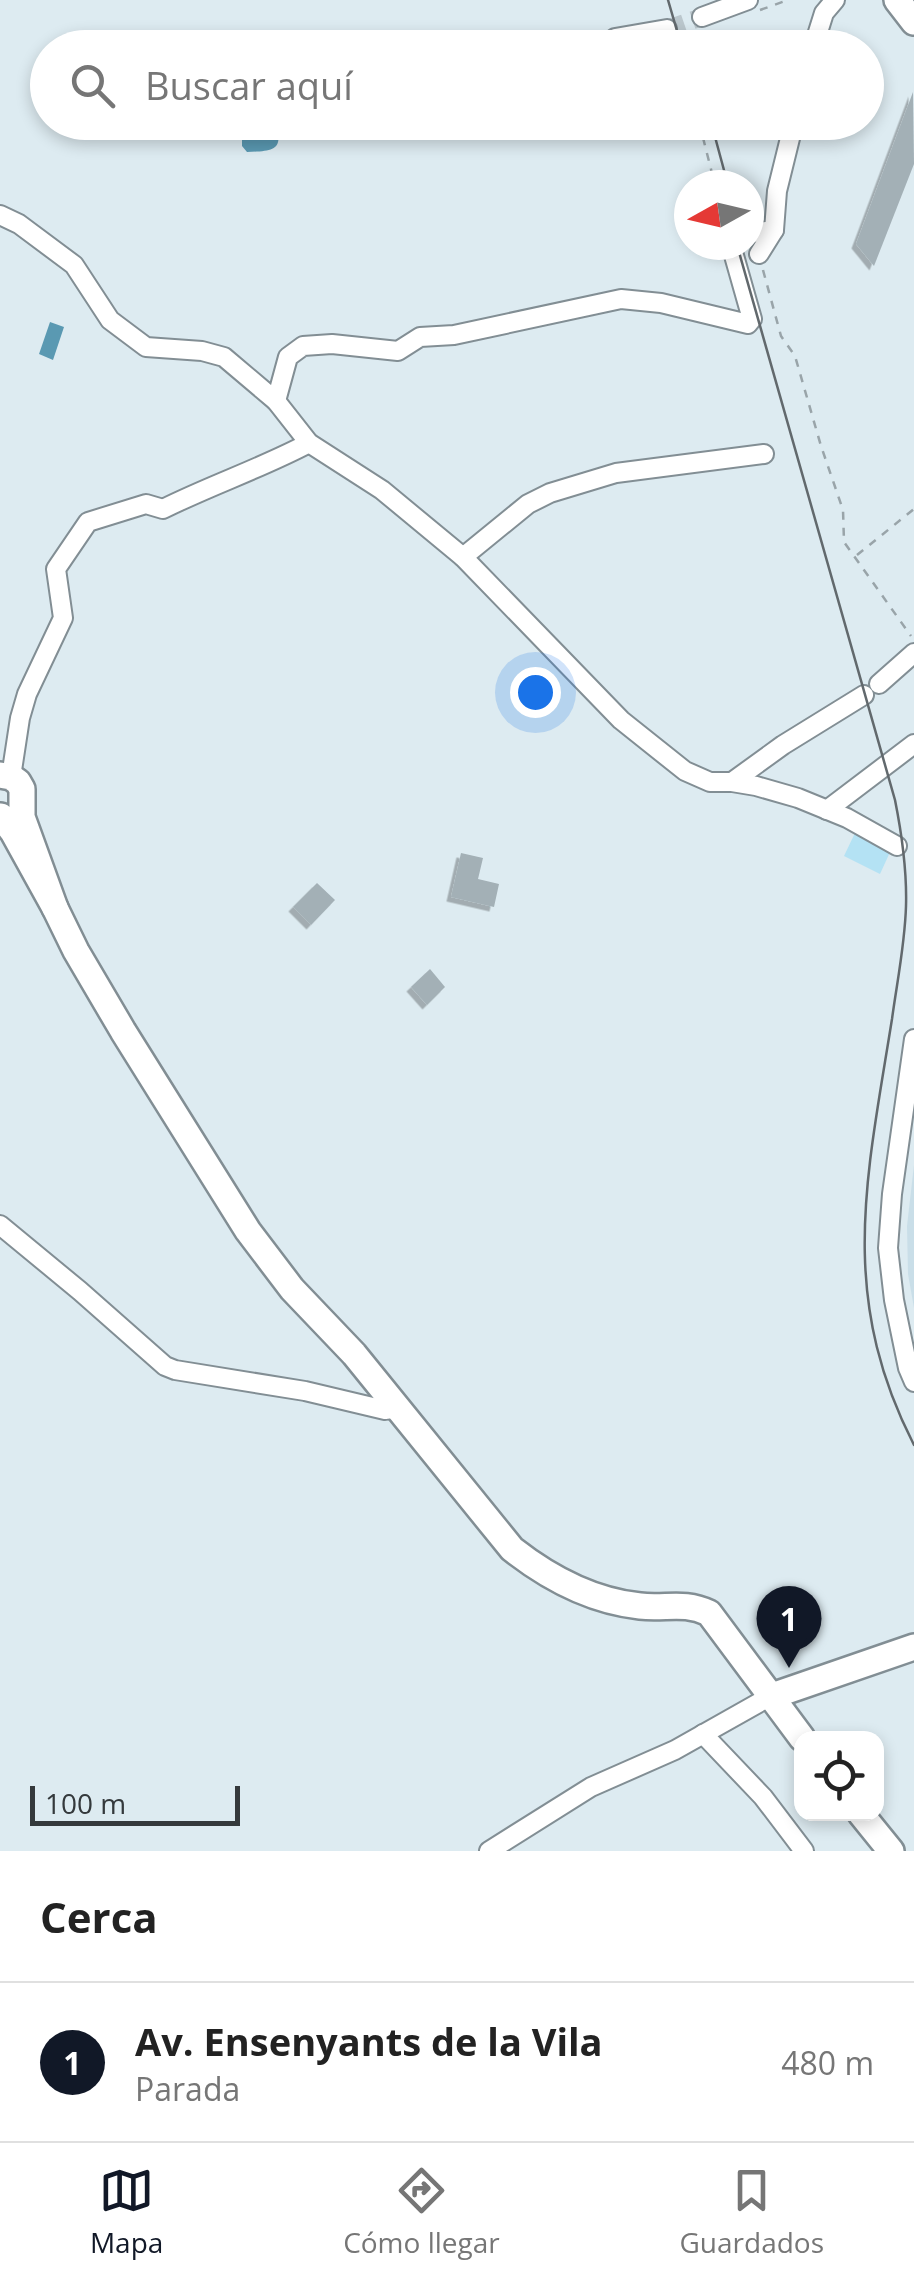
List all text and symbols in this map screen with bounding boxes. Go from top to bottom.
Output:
search box [30,30,884,140]
icon: search [65,58,120,113]
text: Buscar aquí [145,59,353,111]
north arrow [674,170,764,260]
your location [510,667,561,718]
pin: 1 [756,1586,822,1668]
map controls [794,1731,884,1821]
button: locate [794,1731,884,1821]
scale bar [30,1781,240,1826]
text: 100 m [45,1784,126,1822]
text: Cerca [40,1888,158,1945]
text: Av. Ensenyants de la Vila [135,2015,603,2067]
text: 1 [63,2041,82,2084]
text: 480 m [781,2041,874,2084]
text: Parada [135,2067,240,2110]
tab: Mapa [90,2163,163,2261]
tab: Cómo llegar [343,2163,500,2261]
tab: Guardados [680,2163,824,2261]

